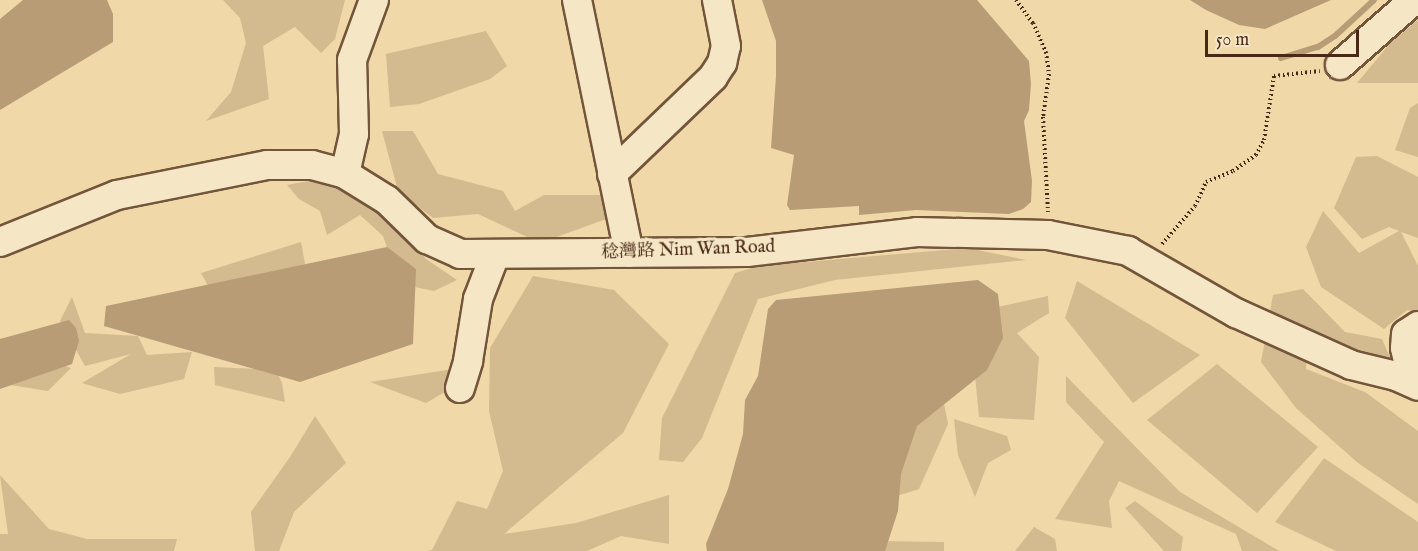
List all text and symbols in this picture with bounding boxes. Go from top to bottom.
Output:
scale bar [1208,18,1362,56]
text: 50 m [1216,29,1249,52]
street label: 稔灣路 Nim Wan Road [601,237,775,265]

